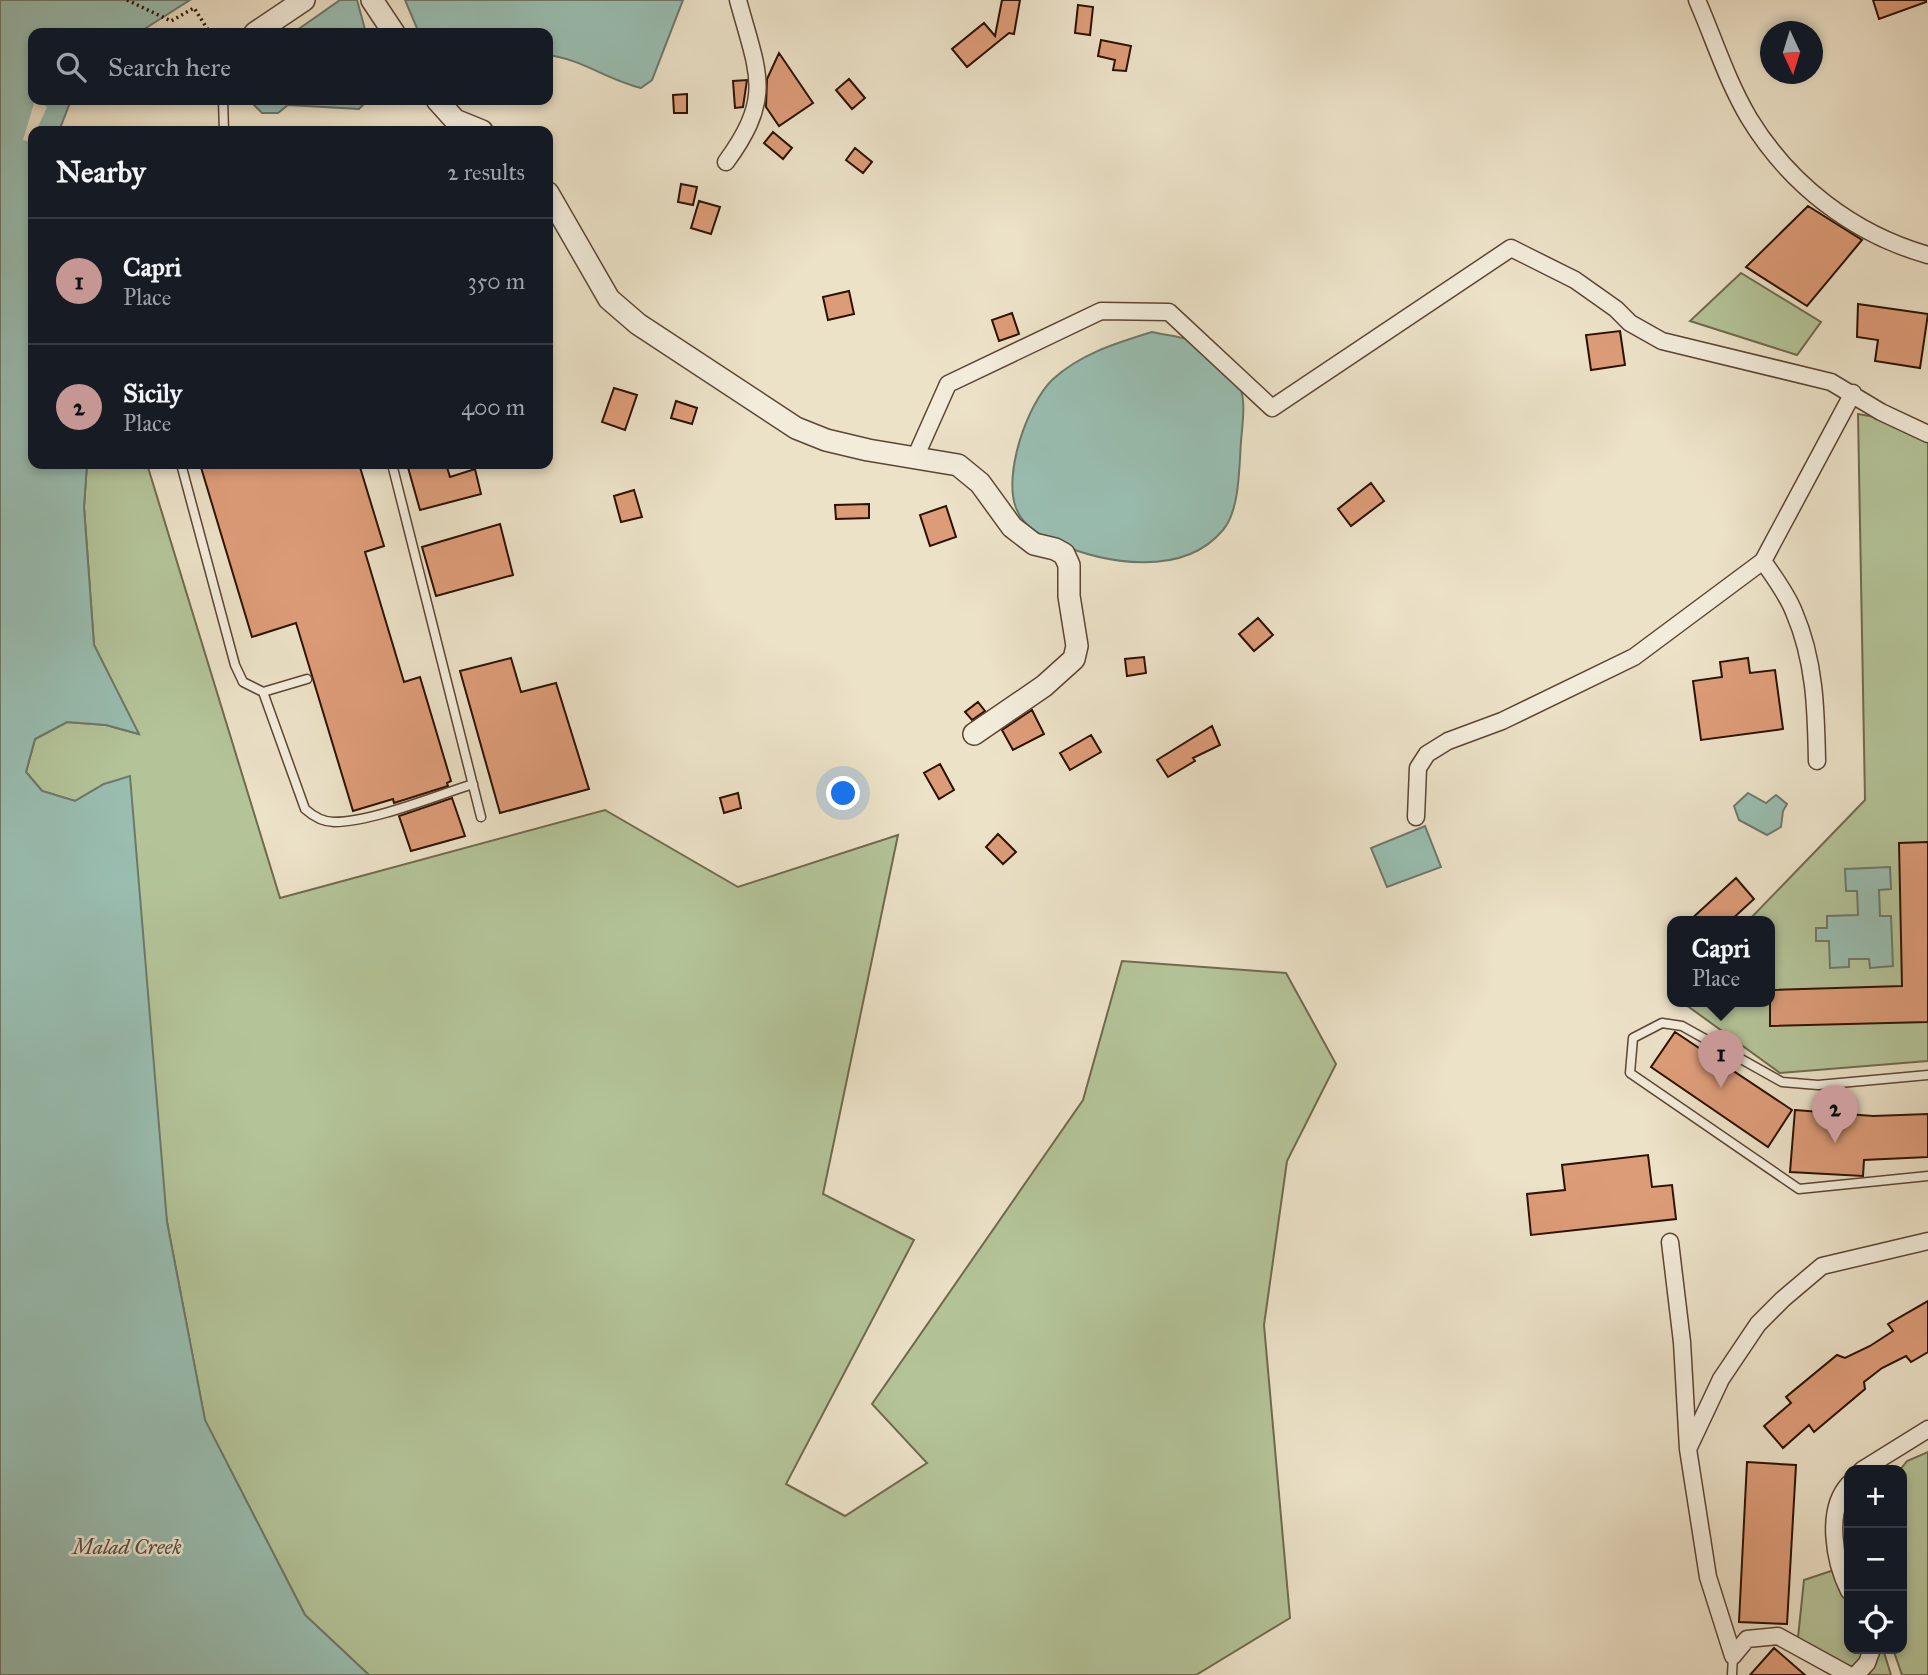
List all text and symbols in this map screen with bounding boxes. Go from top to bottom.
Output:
north arrow [1760,21,1823,84]
search box [28,28,553,105]
icon: search [52,48,90,86]
text: Search here [108,51,231,83]
text: Nearby [56,154,146,190]
text: 2 results [447,158,525,186]
text: Capri [123,251,182,283]
text: 1 [74,267,84,295]
text: 350 m [467,267,525,295]
text: Place [123,283,171,311]
text: Sicily [123,377,182,409]
text: 2 [73,393,85,421]
text: 400 m [461,393,525,421]
text: Place [123,409,171,437]
your location [826,776,860,810]
popup [1667,916,1775,1007]
text: Capri [1692,932,1750,964]
text: Place [1692,964,1740,992]
pin: 1 [1698,1030,1744,1088]
pin: 2 [1812,1085,1858,1143]
map controls [1844,1465,1907,1654]
button: + [1844,1465,1907,1528]
button: − [1844,1528,1907,1591]
water label: Malad Creek [70,1534,182,1560]
button: locate [1844,1591,1907,1654]

